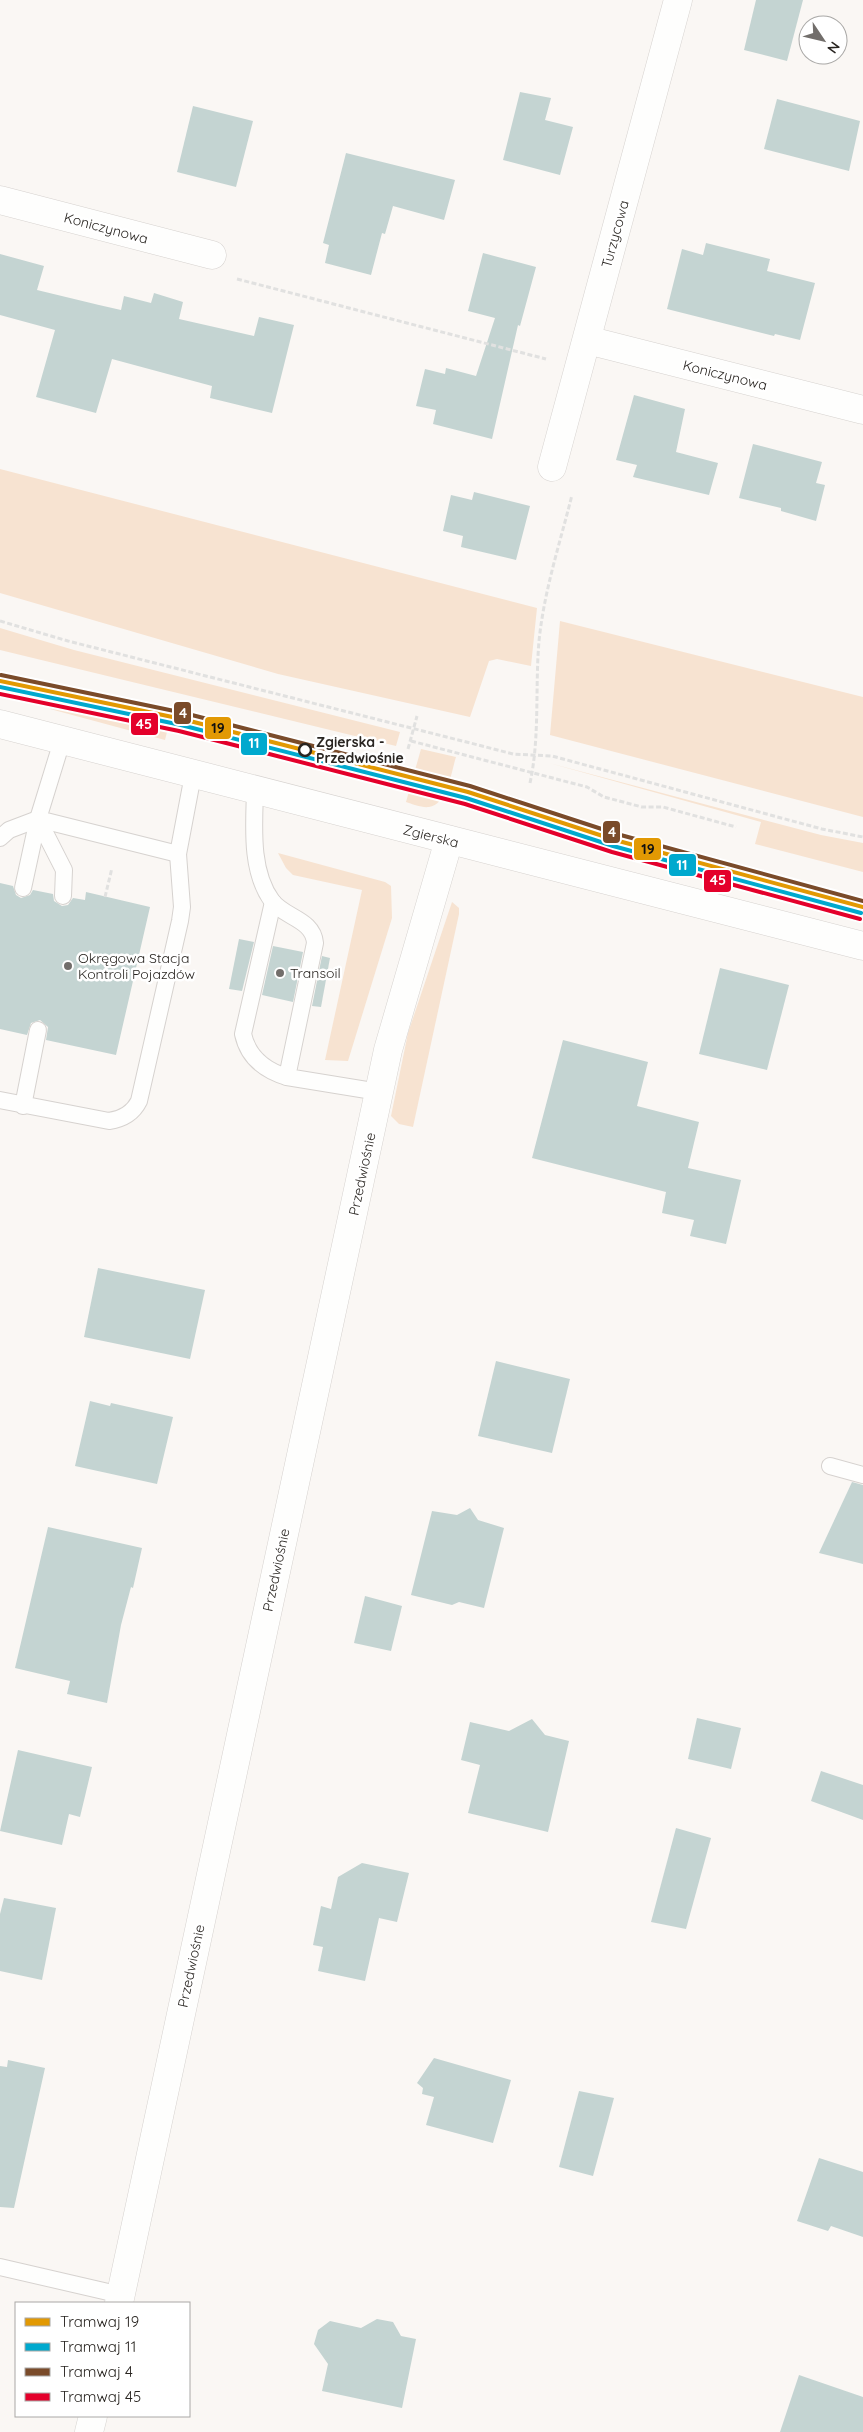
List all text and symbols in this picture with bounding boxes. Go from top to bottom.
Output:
north arrow [798,15,848,65]
text: N [823,38,844,57]
street label: Turzycowa [597,198,633,270]
street label: Koniczynowa [62,208,150,248]
street label: Koniczynowa [681,356,769,394]
line badge: 4 [173,701,192,725]
text: 4 [179,704,187,722]
line badge: 45 [130,712,159,736]
text: 45 [136,715,152,733]
line badge: 19 [204,716,232,740]
text: 19 [211,719,225,737]
line badge: 11 [240,732,268,756]
place label: Zgierska - Przedwiośnie [316,733,404,767]
text: 11 [249,734,259,752]
marker: Zgierska - Przedwiośnie [298,743,312,757]
street label: Zgierska [401,820,461,852]
line badge: 4 [602,820,621,844]
text: 4 [608,823,616,841]
line badge: 19 [633,837,662,861]
text: 19 [641,840,655,858]
line badge: 11 [668,853,697,877]
text: 11 [677,856,687,874]
line badge: 45 [703,869,732,893]
text: 45 [710,871,726,889]
place label: Okręgowa Stacja Kontroli Pojazdów [78,949,195,983]
marker: Okręgowa Stacja Kontroli Pojazdów [62,960,74,972]
place label: Transoil [290,964,341,982]
marker: Transoil [274,967,286,979]
street label: Przedwiośnie [344,1131,380,1217]
street label: Przedwiośnie [258,1527,294,1613]
street label: Przedwiośnie [173,1923,209,2009]
legend [15,2302,190,2417]
text: Tramwaj 19 [60,2312,139,2331]
text: Tramwaj 11 [60,2337,136,2356]
text: Tramwaj 4 [60,2362,133,2381]
text: Tramwaj 45 [60,2387,141,2406]

